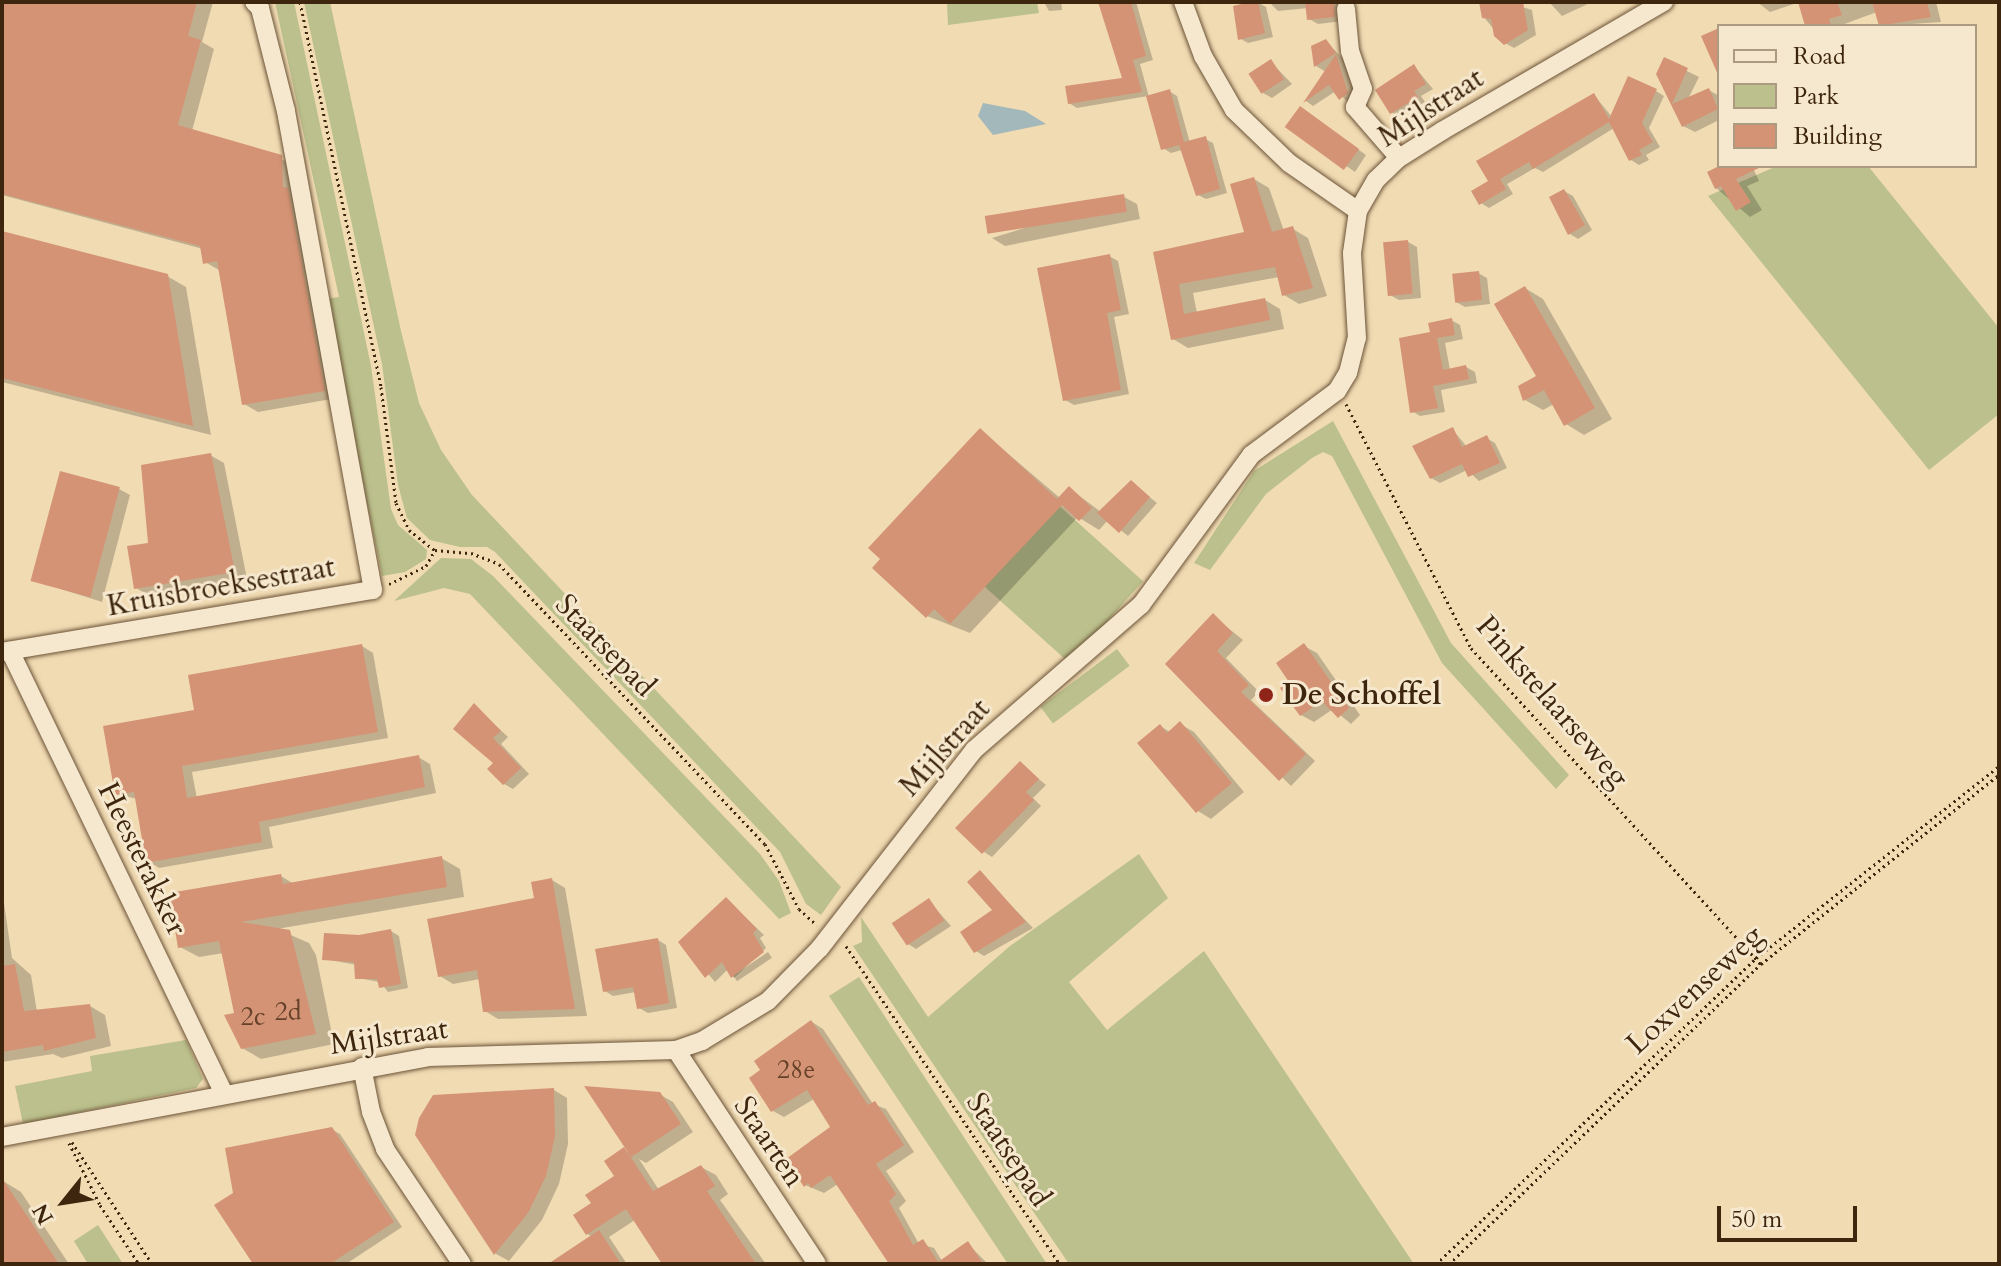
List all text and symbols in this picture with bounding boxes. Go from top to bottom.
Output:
legend [1717,24,1977,168]
text: Road [1793,40,1846,73]
street label: Mijlstraat [1371,61,1491,155]
text: Park [1793,80,1839,113]
text: Building [1793,120,1882,153]
street label: Kruisbroeksestraat [104,549,338,625]
street label: Staatsepad [547,587,663,705]
street label: Pinkstelaarseweg [1468,609,1636,795]
place label: De Schoffel [1282,677,1441,713]
marker: De Schoffel [1257,686,1275,704]
street label: Mijlstraat [892,692,998,804]
street label: Heesterakker [89,776,195,942]
street label: Loxvenseweg [1619,918,1771,1062]
house number: 2d [274,996,302,1028]
house number: 2c [240,1001,266,1033]
street label: Mijlstraat [328,1011,450,1063]
house number: 28e [777,1054,815,1086]
street label: Staatsepad [958,1086,1058,1214]
street label: Staarten [726,1090,812,1194]
north arrow [24,1162,104,1242]
scale bar [1721,1190,1861,1240]
text: N [25,1198,61,1230]
text: 50 m [1731,1203,1782,1236]

